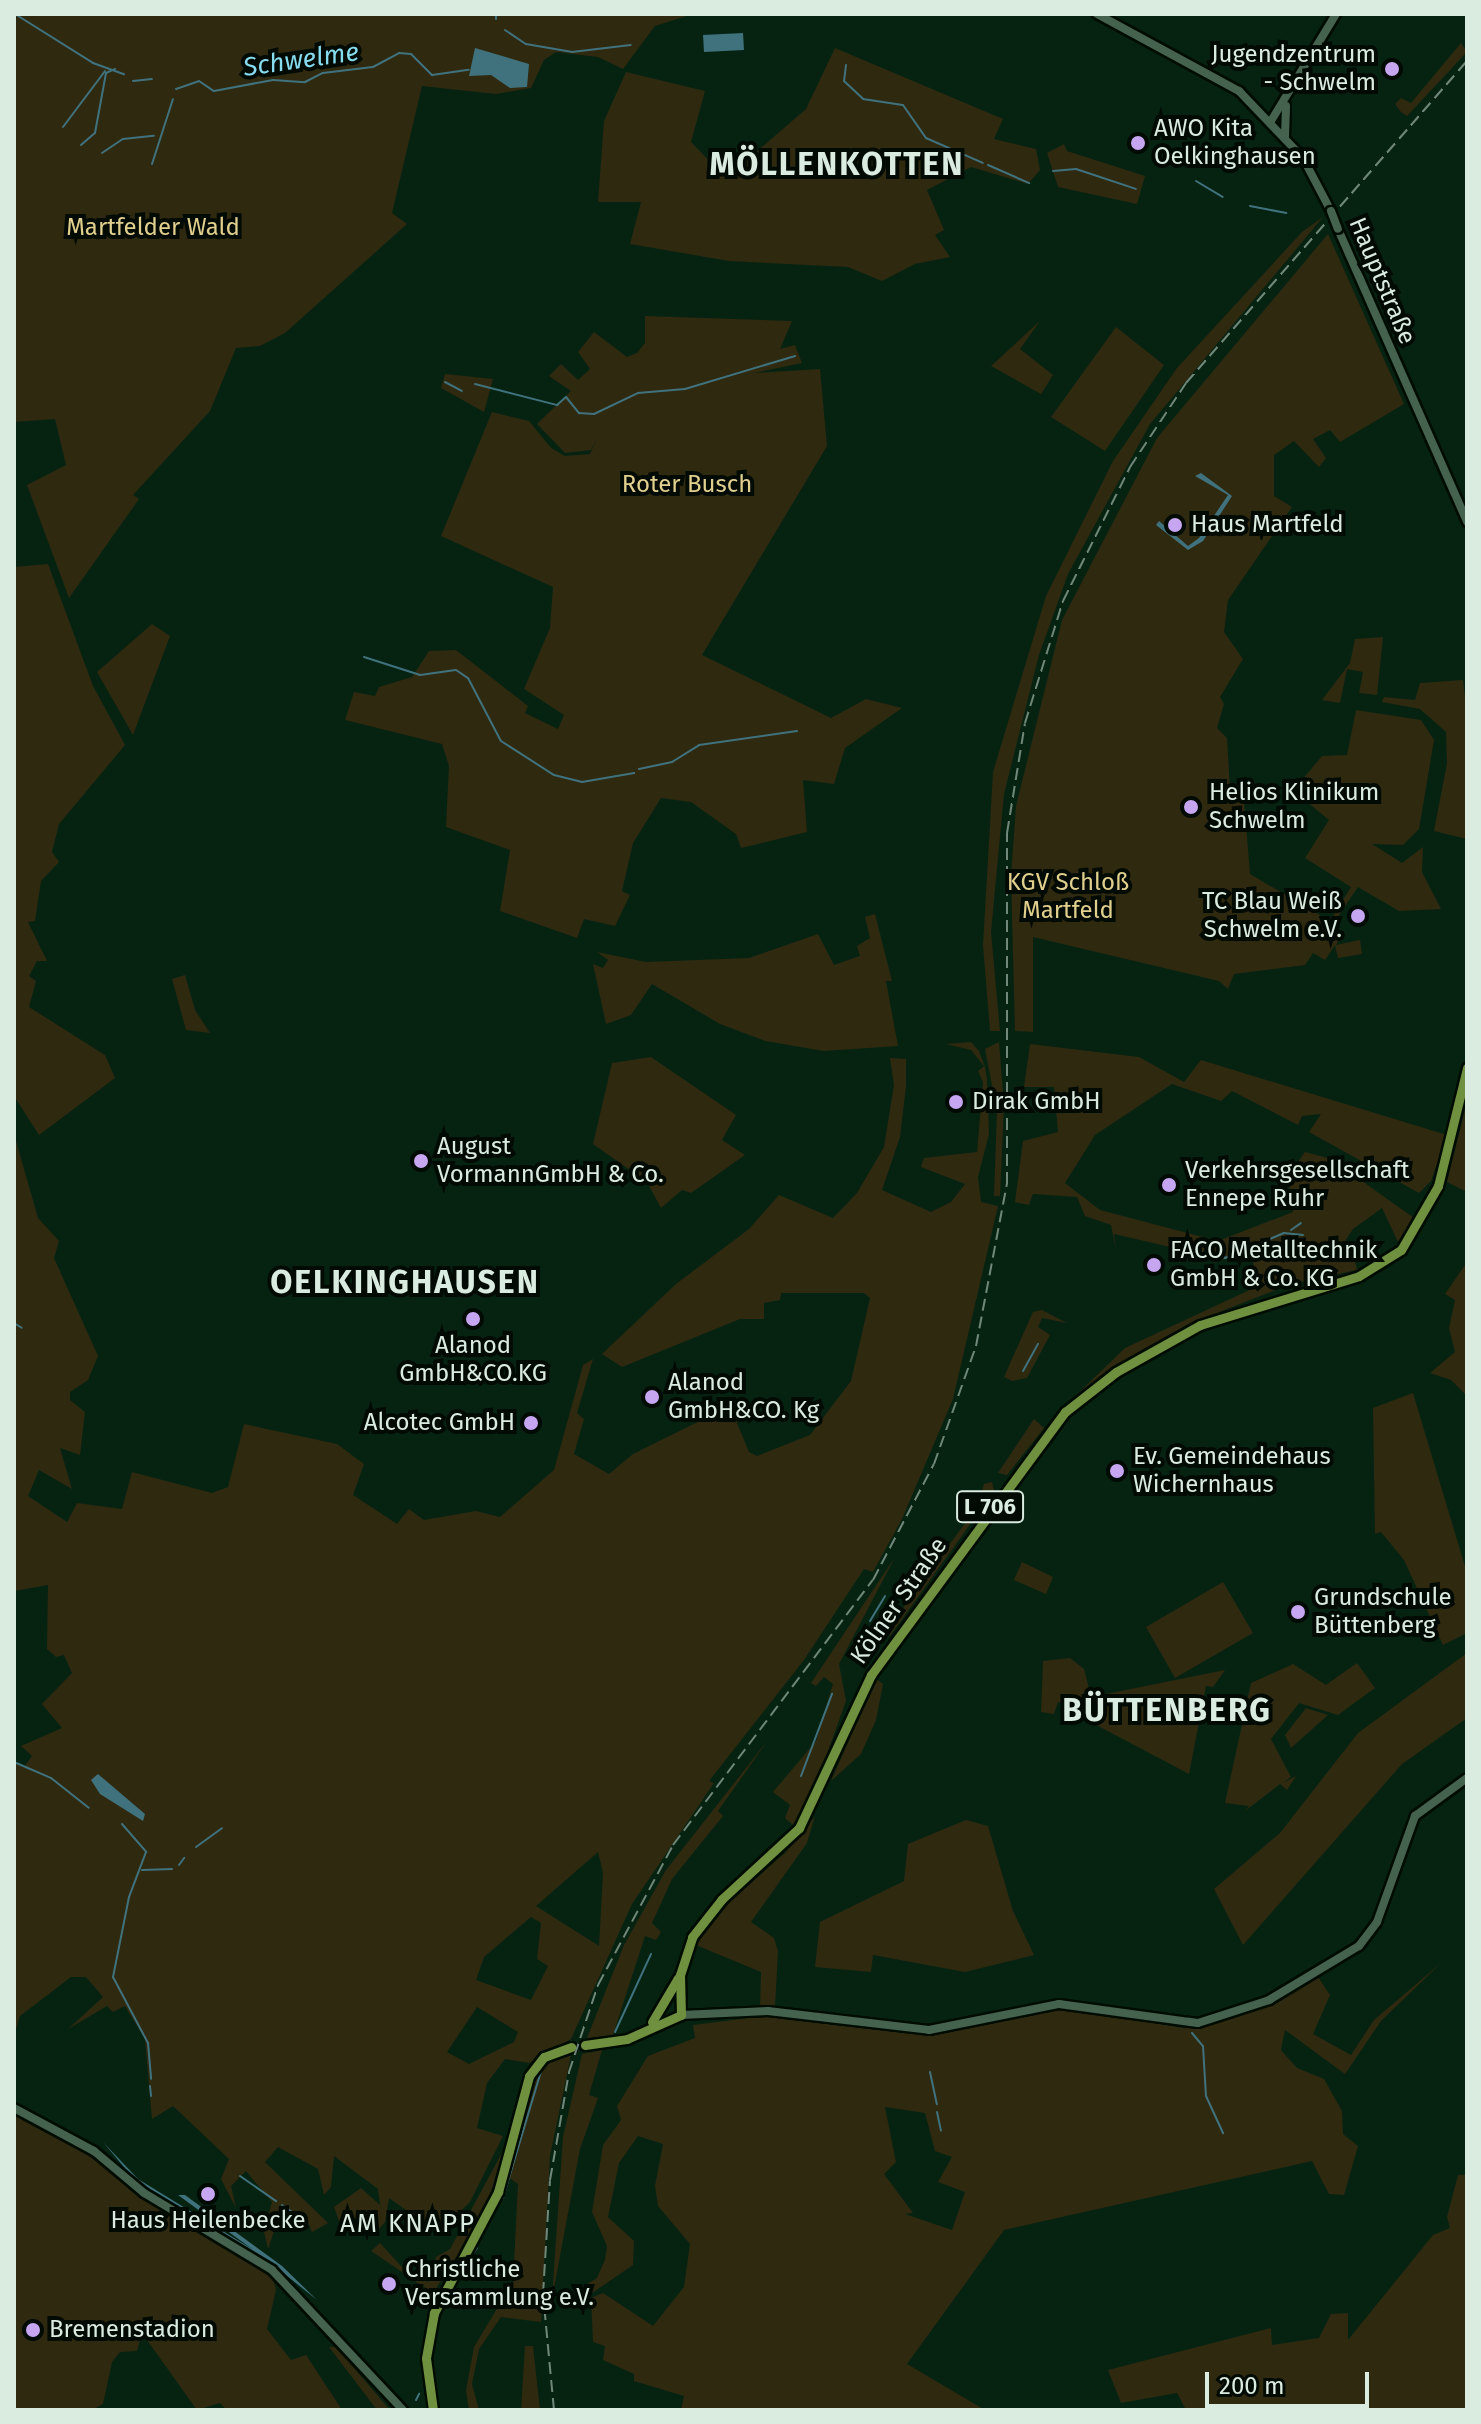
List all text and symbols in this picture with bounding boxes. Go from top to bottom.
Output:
water label: Schwelme [241,36,361,84]
place label: Jugendzentrum - Schwelm [1211,41,1376,97]
marker: Jugendzentrum - Schwelm [1383,60,1401,78]
place label: AWO Kita Oelkinghausen [1154,115,1316,171]
marker: AWO Kita Oelkinghausen [1129,134,1147,152]
district label: MÖLLENKOTTEN [709,145,965,183]
street label: Hauptstraße [1342,213,1422,349]
park label: Martfelder Wald [66,214,240,242]
park label: Roter Busch [622,471,752,499]
place label: Haus Martfeld [1191,511,1344,539]
marker: Haus Martfeld [1166,516,1184,534]
place label: Helios Klinikum Schwelm [1209,779,1379,835]
marker: Helios Klinikum Schwelm [1180,796,1202,818]
park label: KGV Schloß Martfeld [1007,869,1129,925]
place label: TC Blau Weiß Schwelm e.V. [1202,888,1342,944]
marker: TC Blau Weiß Schwelm e.V. [1349,907,1367,925]
place label: Dirak GmbH [972,1088,1101,1116]
marker: Dirak GmbH [947,1093,965,1111]
place label: August VormannGmbH & Co. [437,1133,664,1189]
marker: August VormannGmbH & Co. [412,1152,430,1170]
place label: Verkehrsgesellschaft Ennepe Ruhr [1185,1157,1409,1213]
marker: Verkehrsgesellschaft Ennepe Ruhr [1160,1176,1178,1194]
place label: FACO Metalltechnik GmbH & Co. KG [1170,1237,1377,1293]
marker: FACO Metalltechnik GmbH & Co. KG [1145,1256,1163,1274]
district label: OELKINGHAUSEN [270,1263,540,1301]
marker: Alanod GmbH&CO.KG [464,1310,482,1328]
place label: Alanod GmbH&CO.KG [399,1332,547,1388]
place label: Alanod GmbH&CO. Kg [668,1369,819,1425]
marker: Alanod GmbH&CO. Kg [643,1388,661,1406]
place label: Alcotec GmbH [364,1409,515,1437]
marker: Alcotec GmbH [522,1414,540,1432]
place label: Ev. Gemeindehaus Wichernhaus [1133,1443,1331,1499]
marker: Ev. Gemeindehaus Wichernhaus [1108,1462,1126,1480]
road number: L 706 [956,1489,1024,1525]
street label: Kölner Straße [845,1532,953,1670]
place label: Grundschule Büttenberg [1314,1584,1451,1640]
marker: Grundschule Büttenberg [1289,1603,1307,1621]
district label: BÜTTENBERG [1062,1691,1272,1729]
marker: Haus Heilenbecke [199,2185,217,2203]
place label: Haus Heilenbecke [110,2207,306,2235]
district label: AM KNAPP [340,2208,476,2240]
place label: Christliche Versammlung e.V. [405,2256,594,2312]
marker: Christliche Versammlung e.V. [380,2275,398,2293]
place label: Bremenstadion [49,2316,215,2344]
marker: Bremenstadion [24,2321,42,2339]
scale bar [1209,2356,1373,2406]
text: 200 m [1219,2372,1285,2400]

